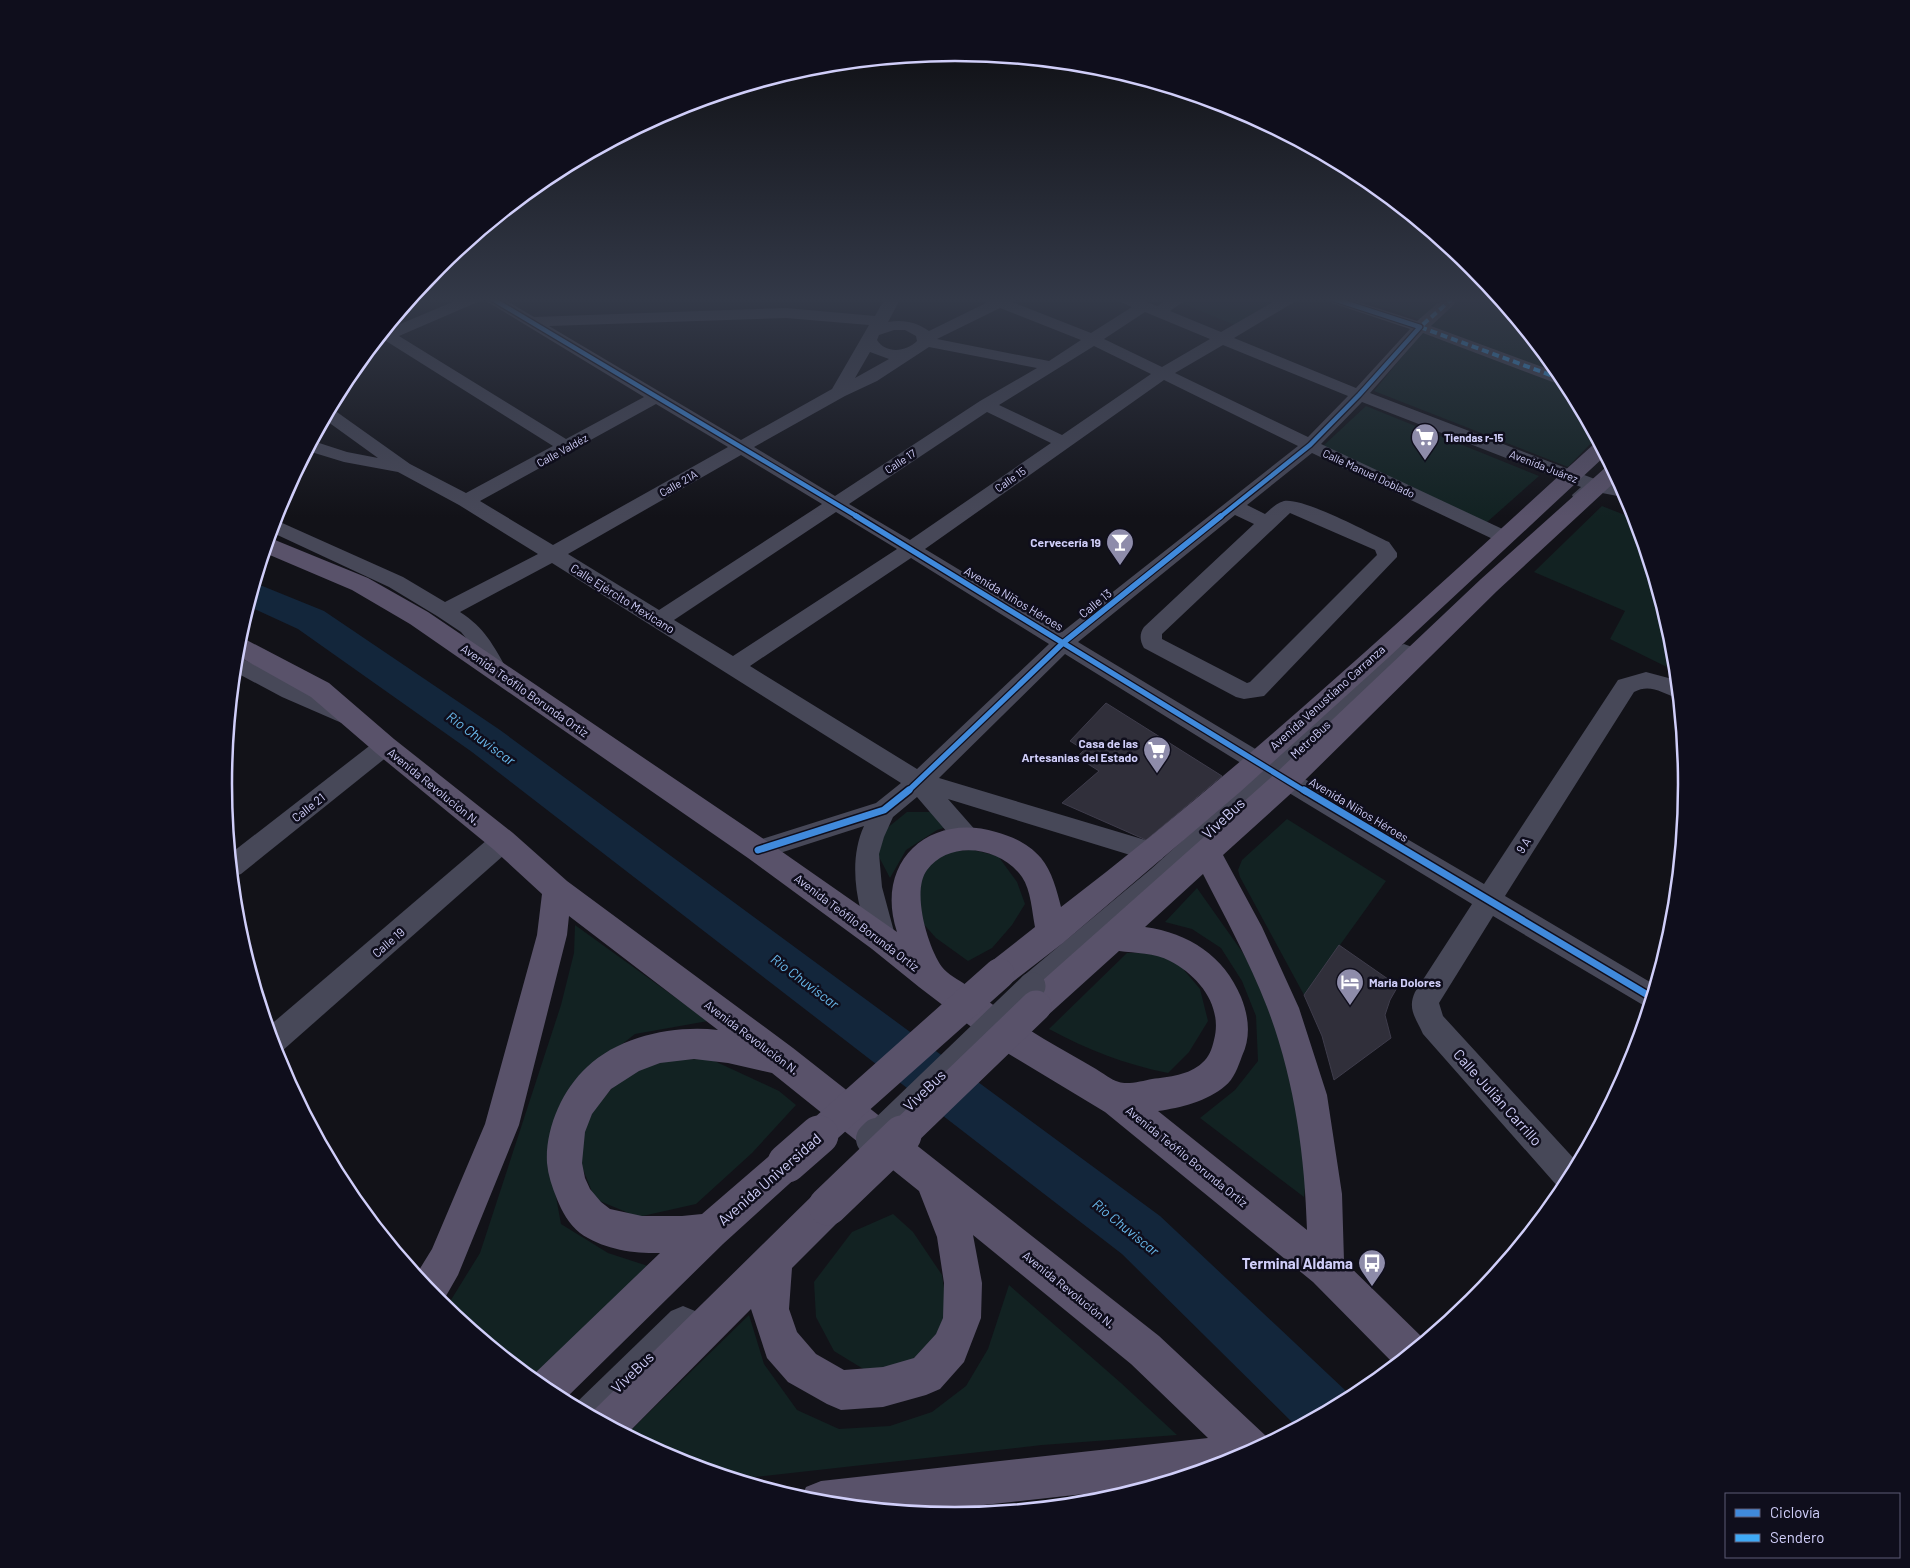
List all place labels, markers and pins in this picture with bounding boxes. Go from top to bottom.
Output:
supermarket icon: Tiendas r-15 [1410,422,1440,461]
place label: Tiendas r-15 [1444,431,1503,444]
bar icon: Cervecería 19 [1105,527,1135,566]
place label: Cervecería 19 [1030,535,1101,549]
supermarket icon: Casa de las Artesanias del Estado [1142,735,1172,774]
place label: Casa de las Artesanias del Estado [1022,736,1138,764]
hotel icon: Maria Dolores [1335,967,1365,1006]
place label: Maria Dolores [1369,975,1441,989]
bus stop icon: Terminal Aldama [1357,1248,1387,1287]
place label: Terminal Aldama [1242,1254,1353,1272]

